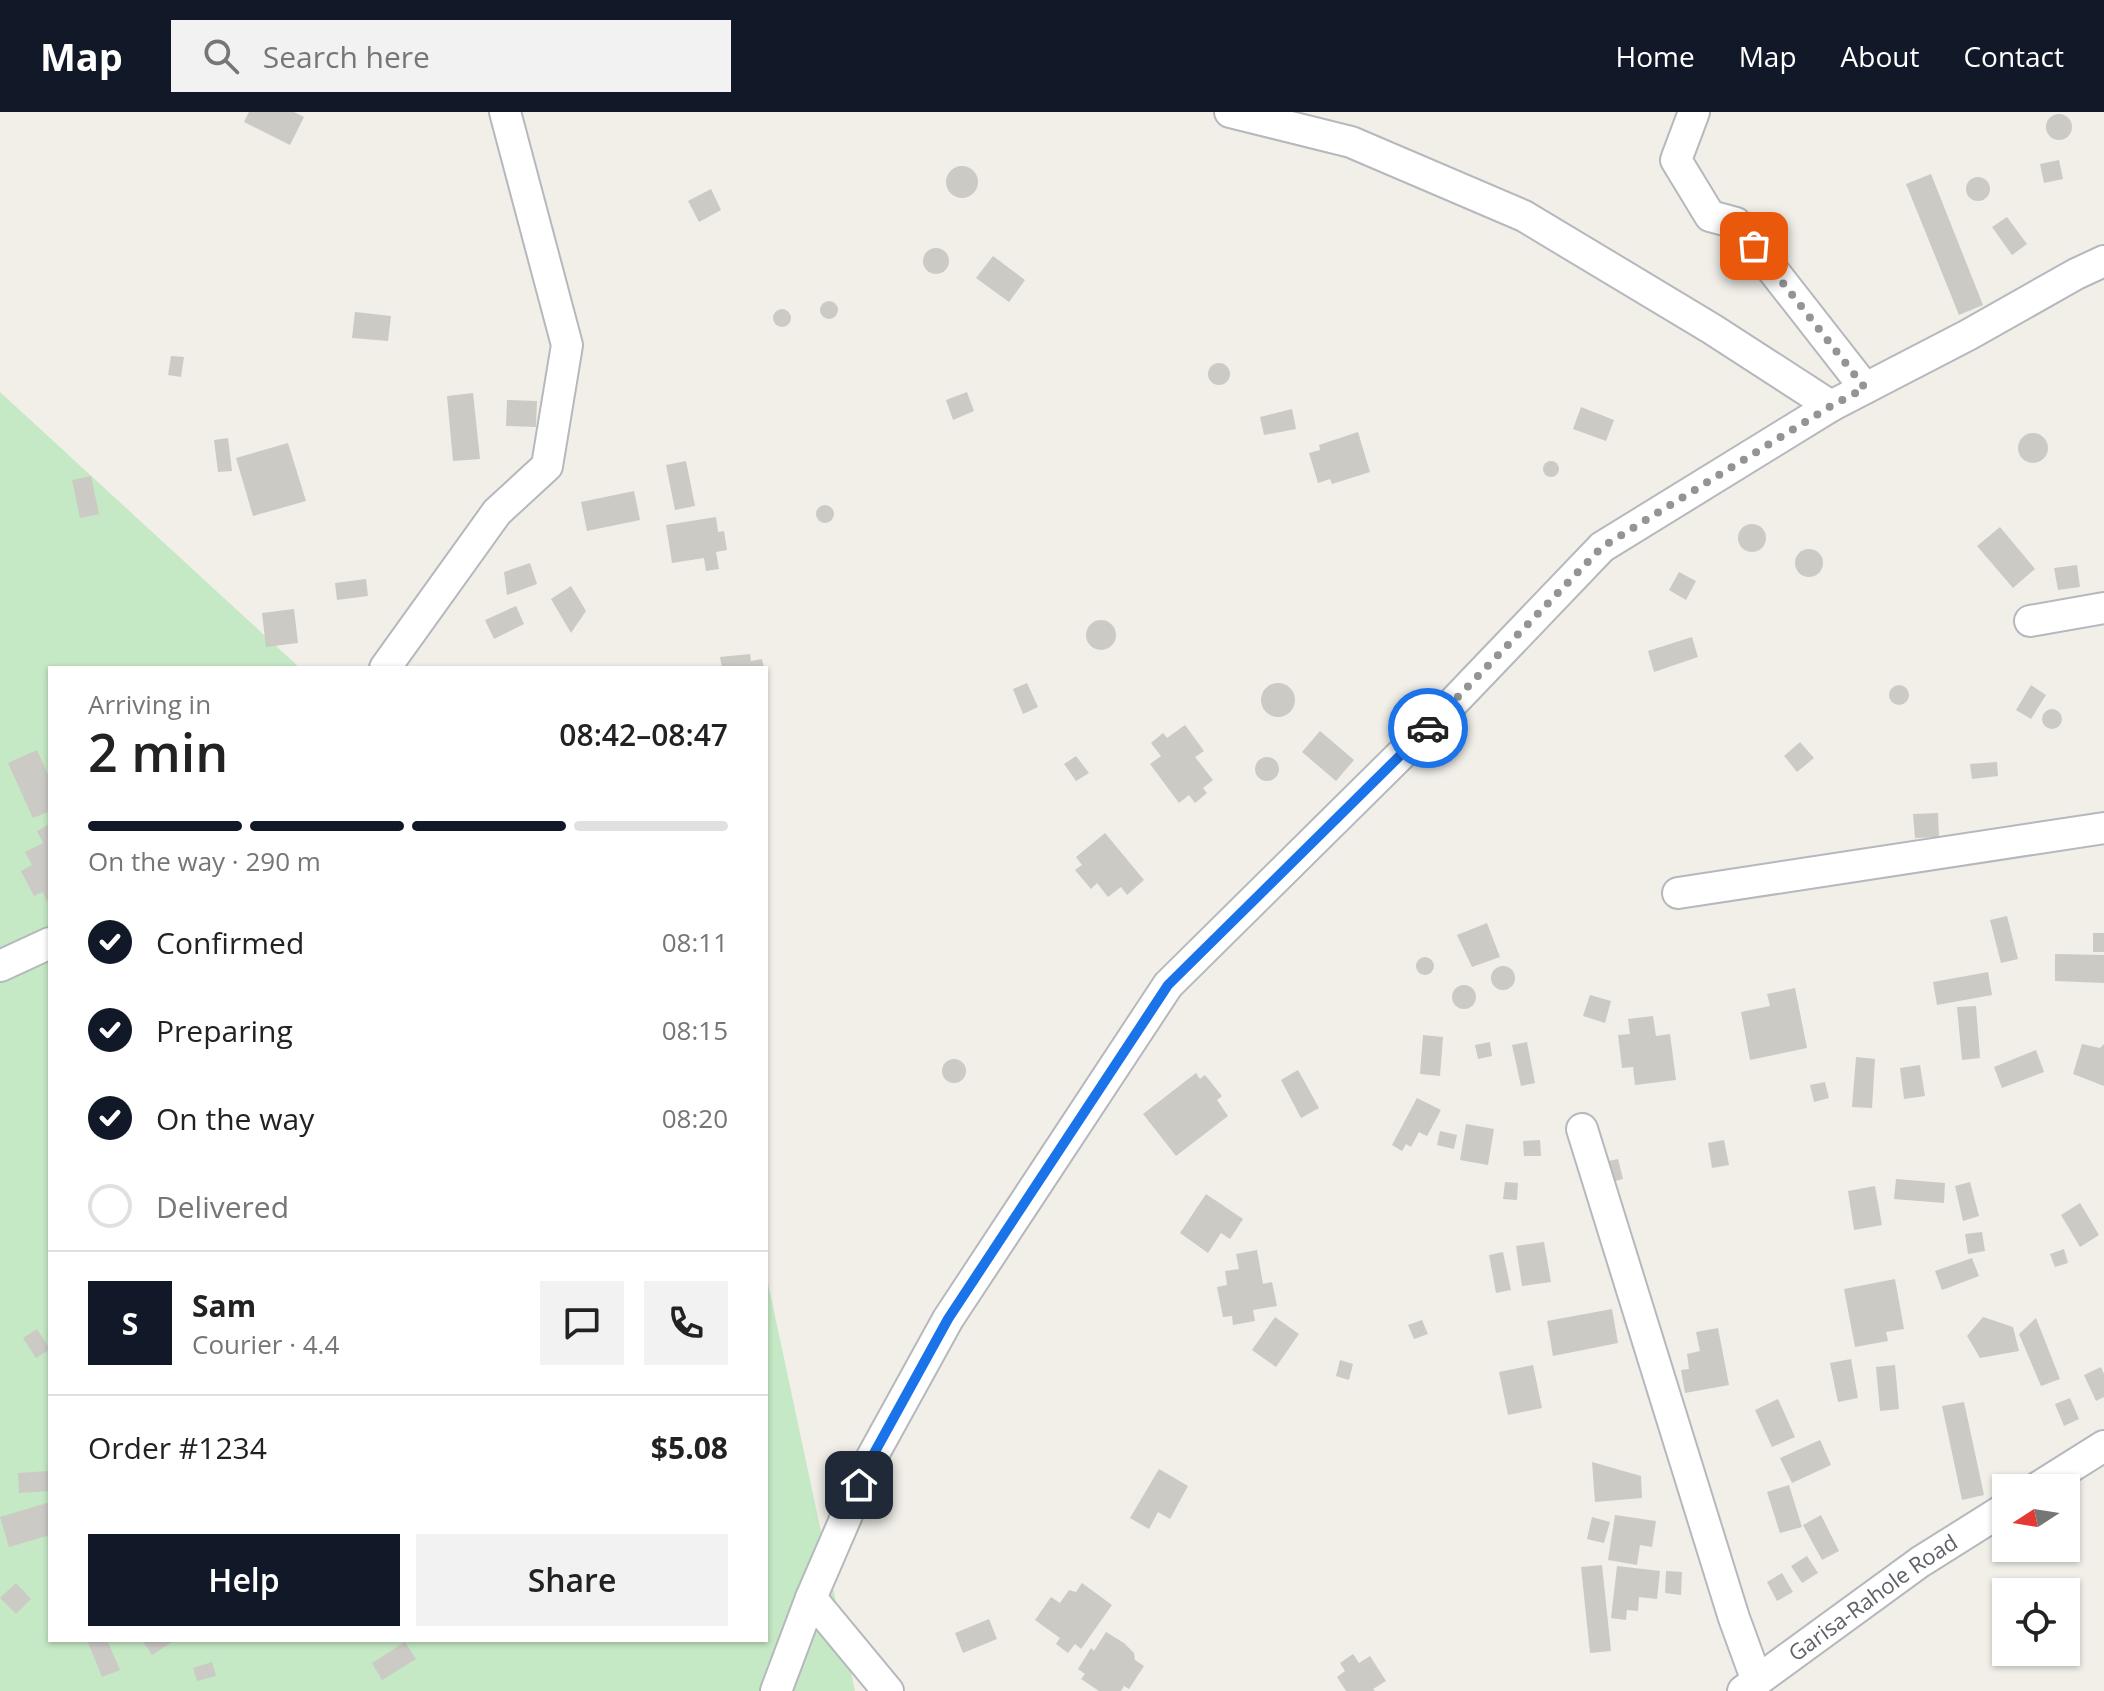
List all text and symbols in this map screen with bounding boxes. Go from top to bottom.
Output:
search box [171,20,731,92]
text: Map [40,30,123,82]
icon: search [199,34,243,78]
text: Search here [263,36,430,77]
text: Home [1616,37,1695,75]
text: Map [1739,37,1797,75]
text: About [1841,37,1919,75]
text: Contact [1963,37,2064,75]
pin [1720,212,1788,280]
icon: bag [1732,224,1776,268]
text: Arriving in [88,686,211,722]
courier [1388,688,1468,768]
icon: car [1406,706,1450,750]
text: 08:42–08:47 [559,714,728,755]
text: 2 min [88,716,228,787]
text: On the way · 290 m [88,843,321,879]
icon: check [88,920,132,964]
text: Confirmed [156,922,304,963]
text: 08:11 [662,924,728,960]
icon: check [88,1008,132,1052]
text: Preparing [156,1010,293,1051]
text: 08:15 [662,1012,728,1048]
icon: check [88,1096,132,1140]
text: On the way [156,1098,314,1139]
text: 08:20 [662,1100,728,1136]
text: Delivered [156,1186,289,1227]
button: chat [540,1281,624,1365]
button: phone [644,1281,728,1365]
text: Sam [192,1285,256,1326]
text: S [122,1303,138,1344]
text: Courier · 4.4 [192,1326,339,1362]
text: Order #1234 [88,1427,267,1468]
text: $5.08 [651,1427,728,1468]
pin [825,1451,893,1519]
icon: home [837,1463,881,1507]
north arrow [1992,1474,2080,1562]
map controls [1992,1474,2080,1666]
street label: Garisa-Rahole Road [1782,1526,1963,1667]
button: Help [88,1534,400,1626]
button: Share [416,1534,728,1626]
button: locate [1992,1578,2080,1666]

